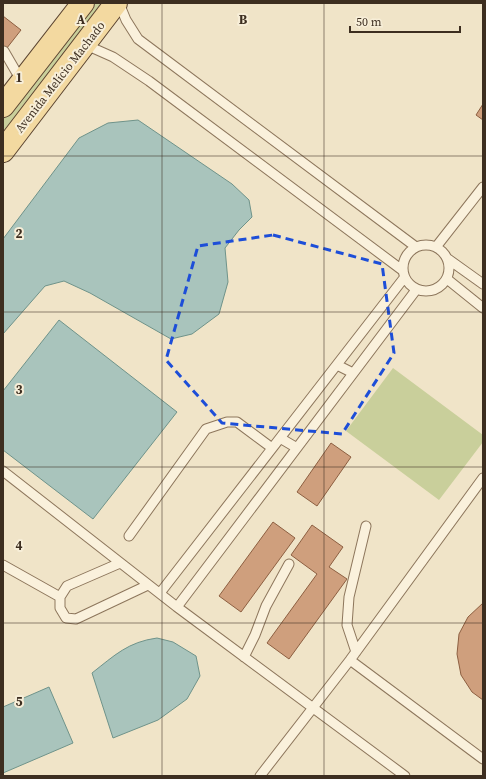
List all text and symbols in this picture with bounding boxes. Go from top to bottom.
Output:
scale bar [350,8,460,34]
text: B [239,11,248,28]
text: 50 m [356,14,382,30]
street label: Avenida Melício Machado [12,18,108,136]
text: 1 [15,69,23,86]
text: 2 [15,225,23,242]
text: 3 [15,381,23,398]
text: 4 [15,537,23,554]
text: 5 [15,693,23,710]

